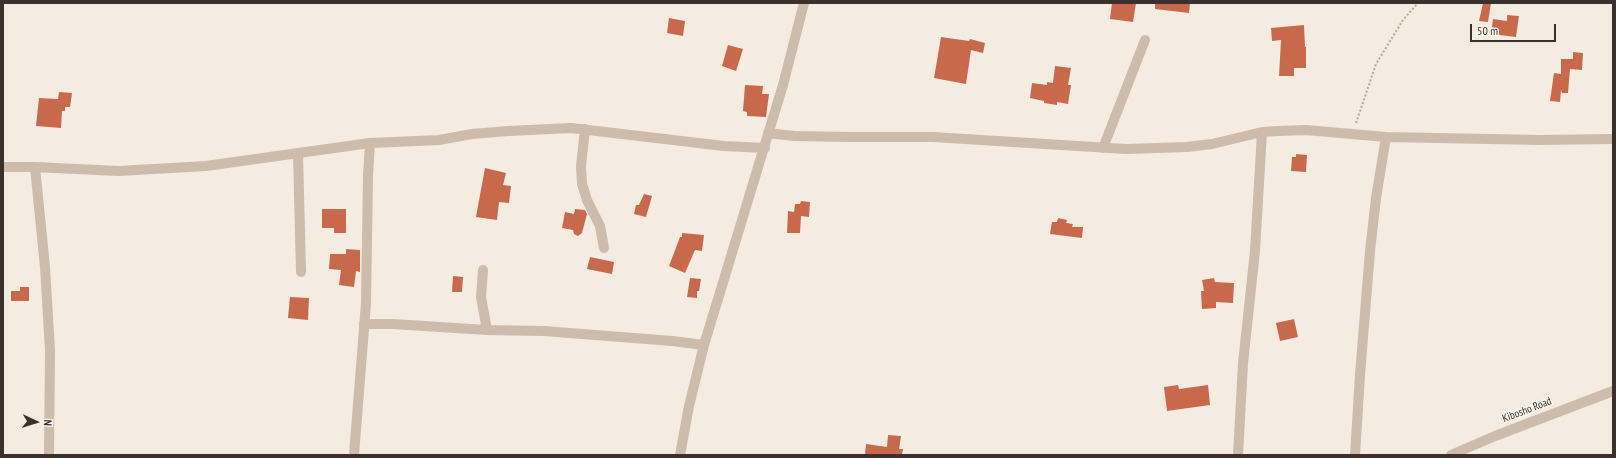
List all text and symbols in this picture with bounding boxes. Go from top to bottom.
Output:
scale bar [1472,16,1558,42]
text: 50 m [1477,23,1498,38]
street label: Kibosho Road [1500,395,1554,425]
north arrow [16,402,56,442]
text: N [41,419,55,426]

